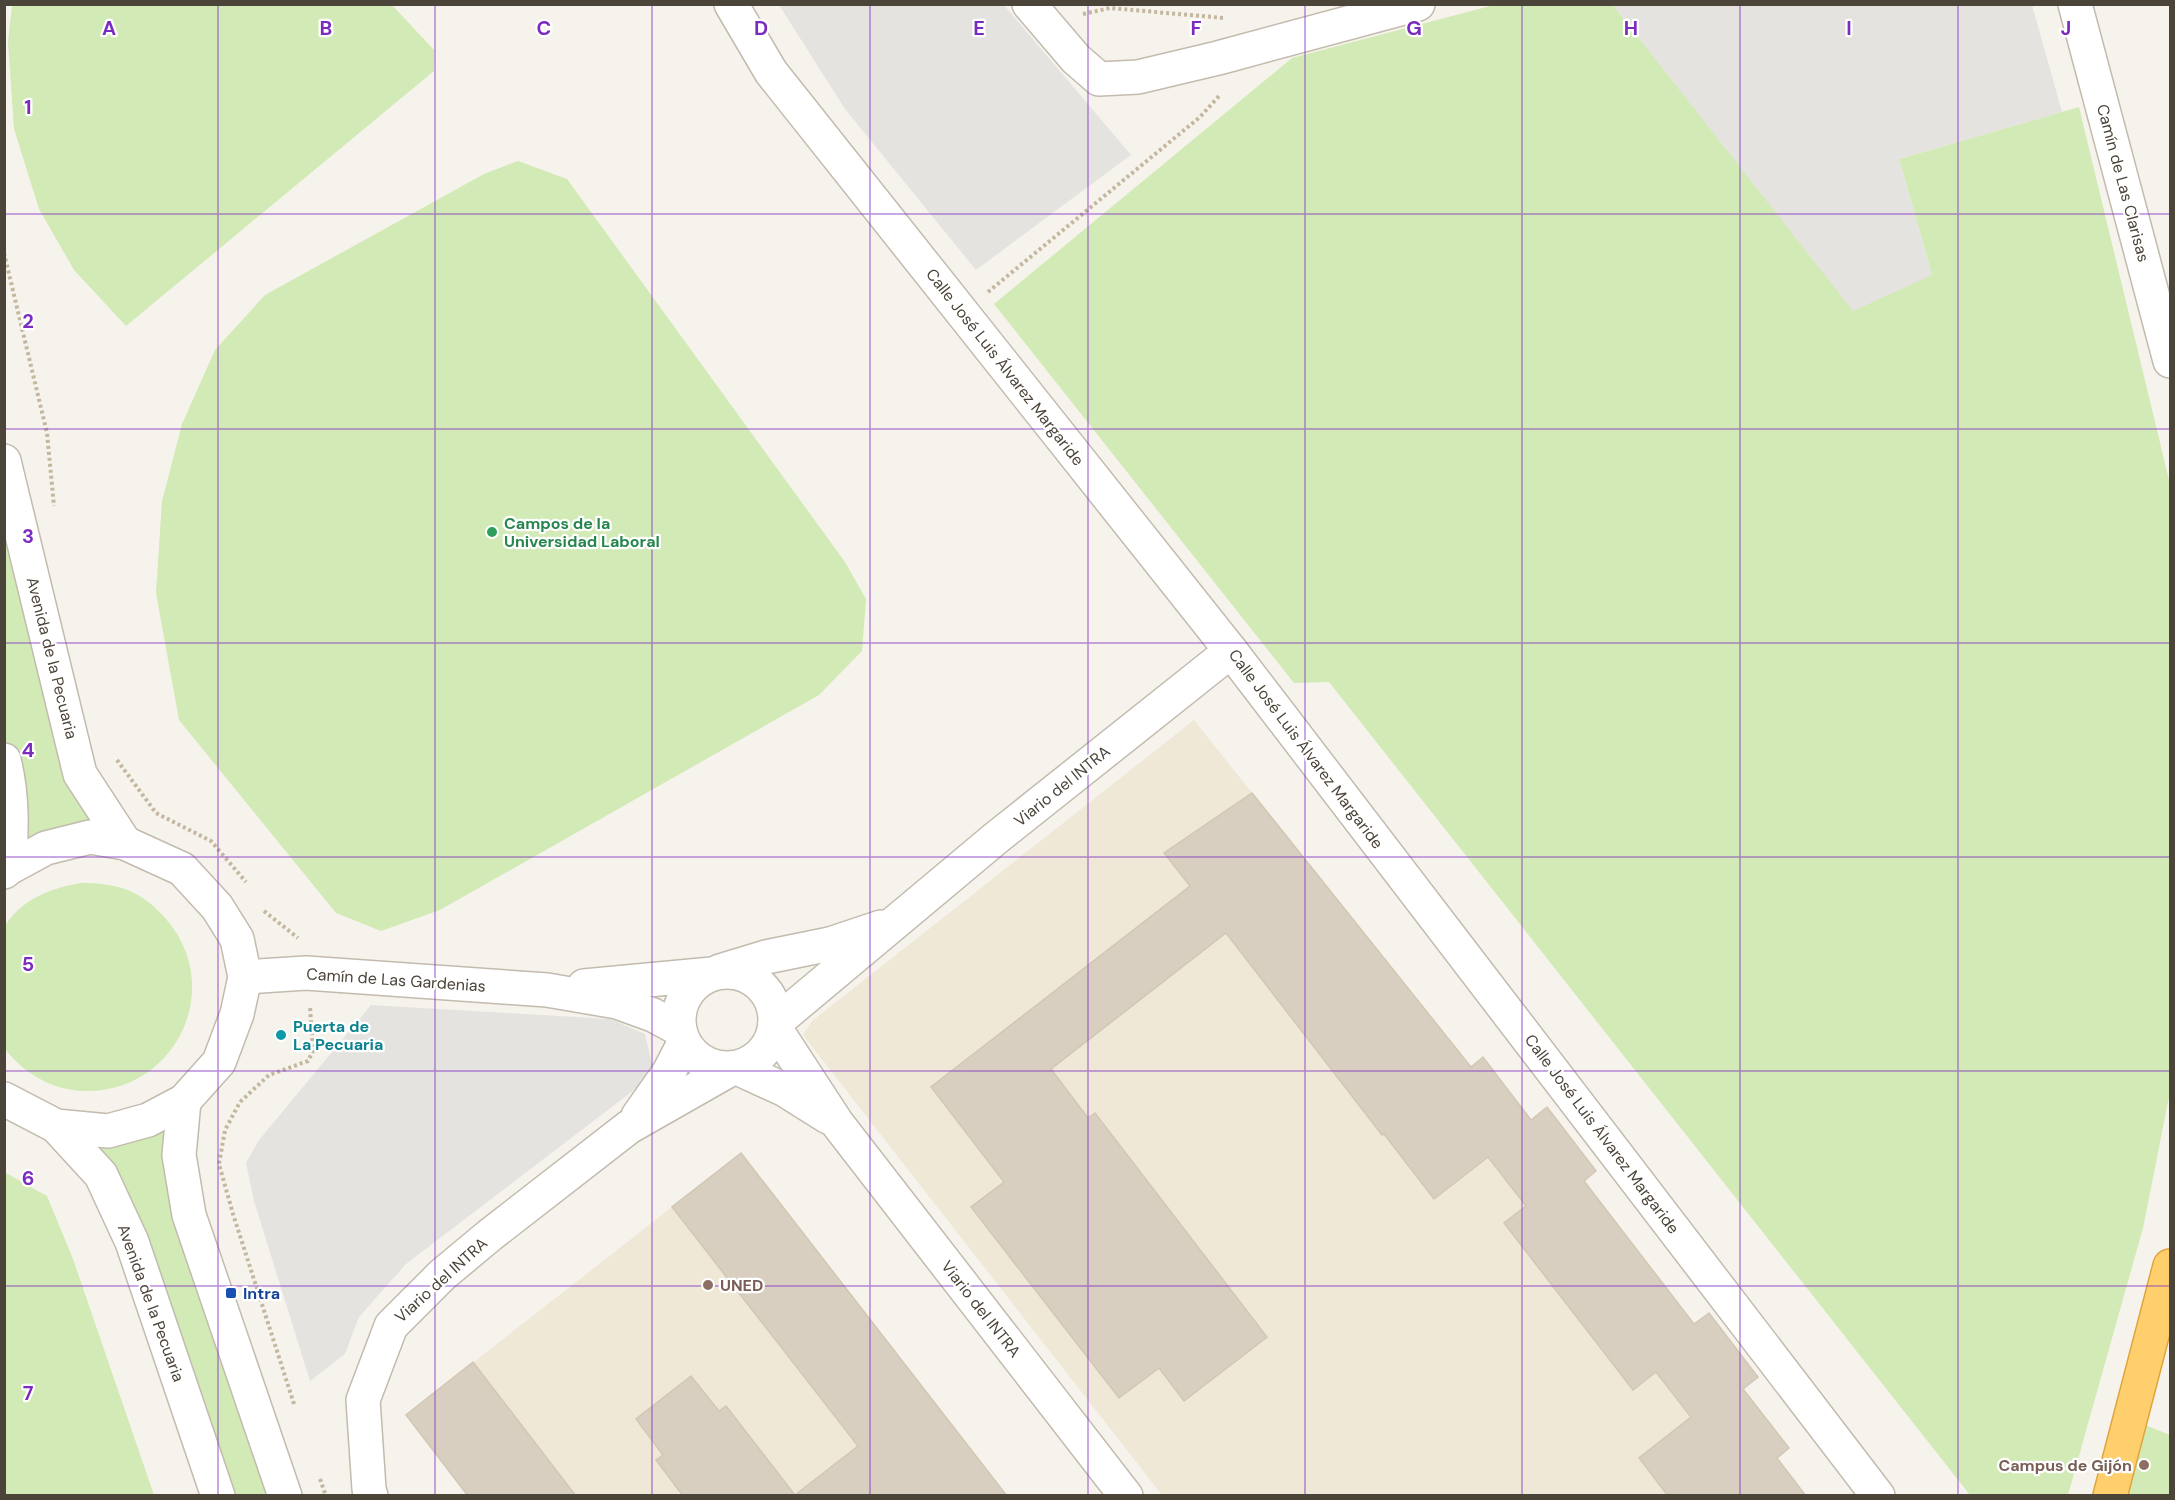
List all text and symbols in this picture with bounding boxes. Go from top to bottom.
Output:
text: A [102,15,116,41]
text: B [320,15,332,41]
text: C [537,15,551,41]
text: D [754,15,768,41]
text: E [973,15,985,41]
text: F [1190,15,1202,41]
text: G [1406,15,1422,41]
text: H [1624,15,1638,41]
text: I [1846,15,1852,41]
text: J [2061,15,2071,41]
text: 1 [24,94,32,120]
street label: Camín de Las Clarisas [2092,102,2154,264]
street label: Calle José Luis Álvarez Margaride [921,264,1089,470]
text: 2 [22,308,34,334]
place label: Campos de la Universidad Laboral [504,513,660,552]
text: 3 [22,523,34,549]
marker: Campos de la Universidad Laboral [485,525,499,539]
street label: Avenida de la Pecuaria [22,575,82,741]
street label: Calle José Luis Álvarez Margaride [1224,645,1388,853]
text: 4 [22,737,35,763]
street label: Viario del INTRA [1010,741,1115,831]
text: 5 [22,951,34,977]
street label: Camín de Las Gardenias [306,963,486,997]
place label: Puerta de La Pecuaria [293,1016,383,1055]
marker: Puerta de La Pecuaria [274,1028,288,1042]
street label: Calle José Luis Álvarez Margaride [1520,1030,1684,1238]
text: 6 [22,1165,34,1191]
street label: Avenida de la Pecuaria [113,1221,189,1385]
street label: Viario del INTRA [390,1233,492,1327]
street label: Viario del INTRA [937,1256,1026,1362]
place label: UNED [720,1275,763,1296]
marker: UNED [701,1278,715,1292]
place label: Intra [243,1283,280,1304]
marker: Intra [224,1286,238,1300]
text: 7 [23,1380,34,1406]
place label: Campus de Gijón [1998,1455,2132,1476]
marker: Campus de Gijón [2137,1458,2151,1472]

